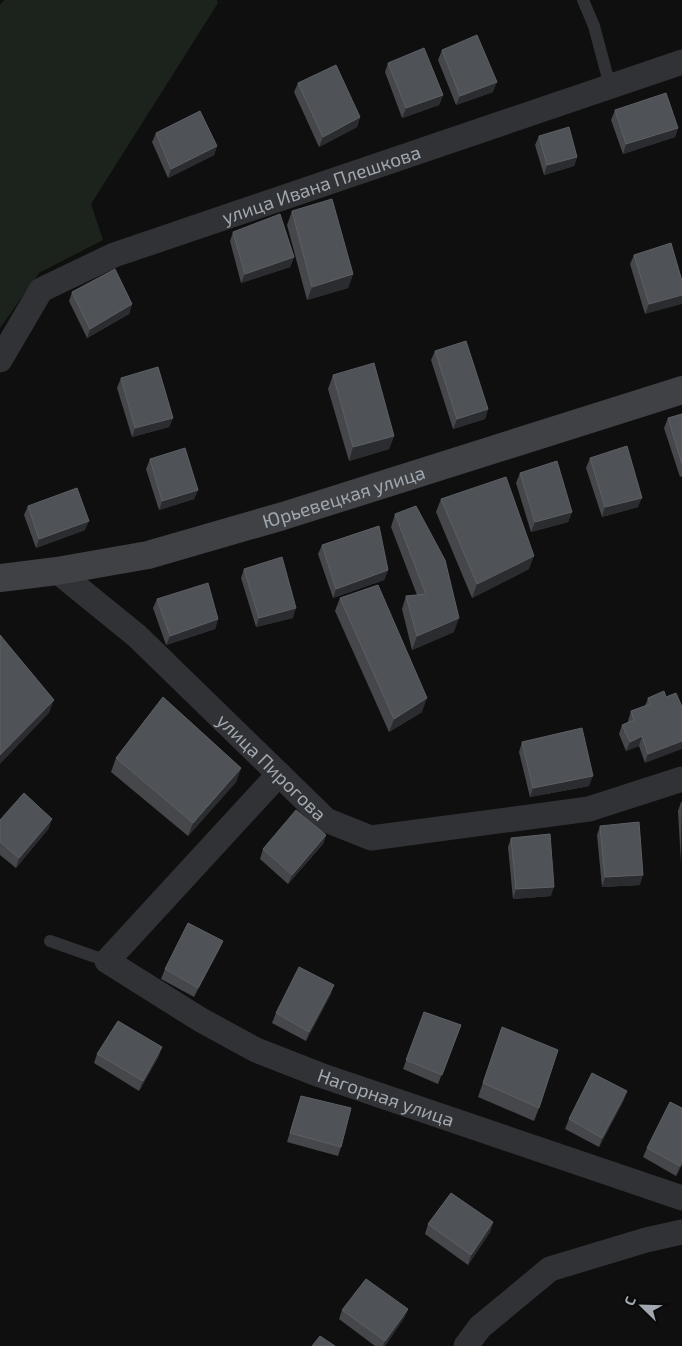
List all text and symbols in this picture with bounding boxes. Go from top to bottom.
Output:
street label: улица Ивана Плешкова [219,140,423,229]
street label: Юрьевецкая улица [260,460,428,532]
street label: улица Пирогова [212,708,331,825]
street label: Нагорная улица [315,1063,457,1131]
north arrow [617,1281,667,1331]
text: С [620,1294,639,1308]

